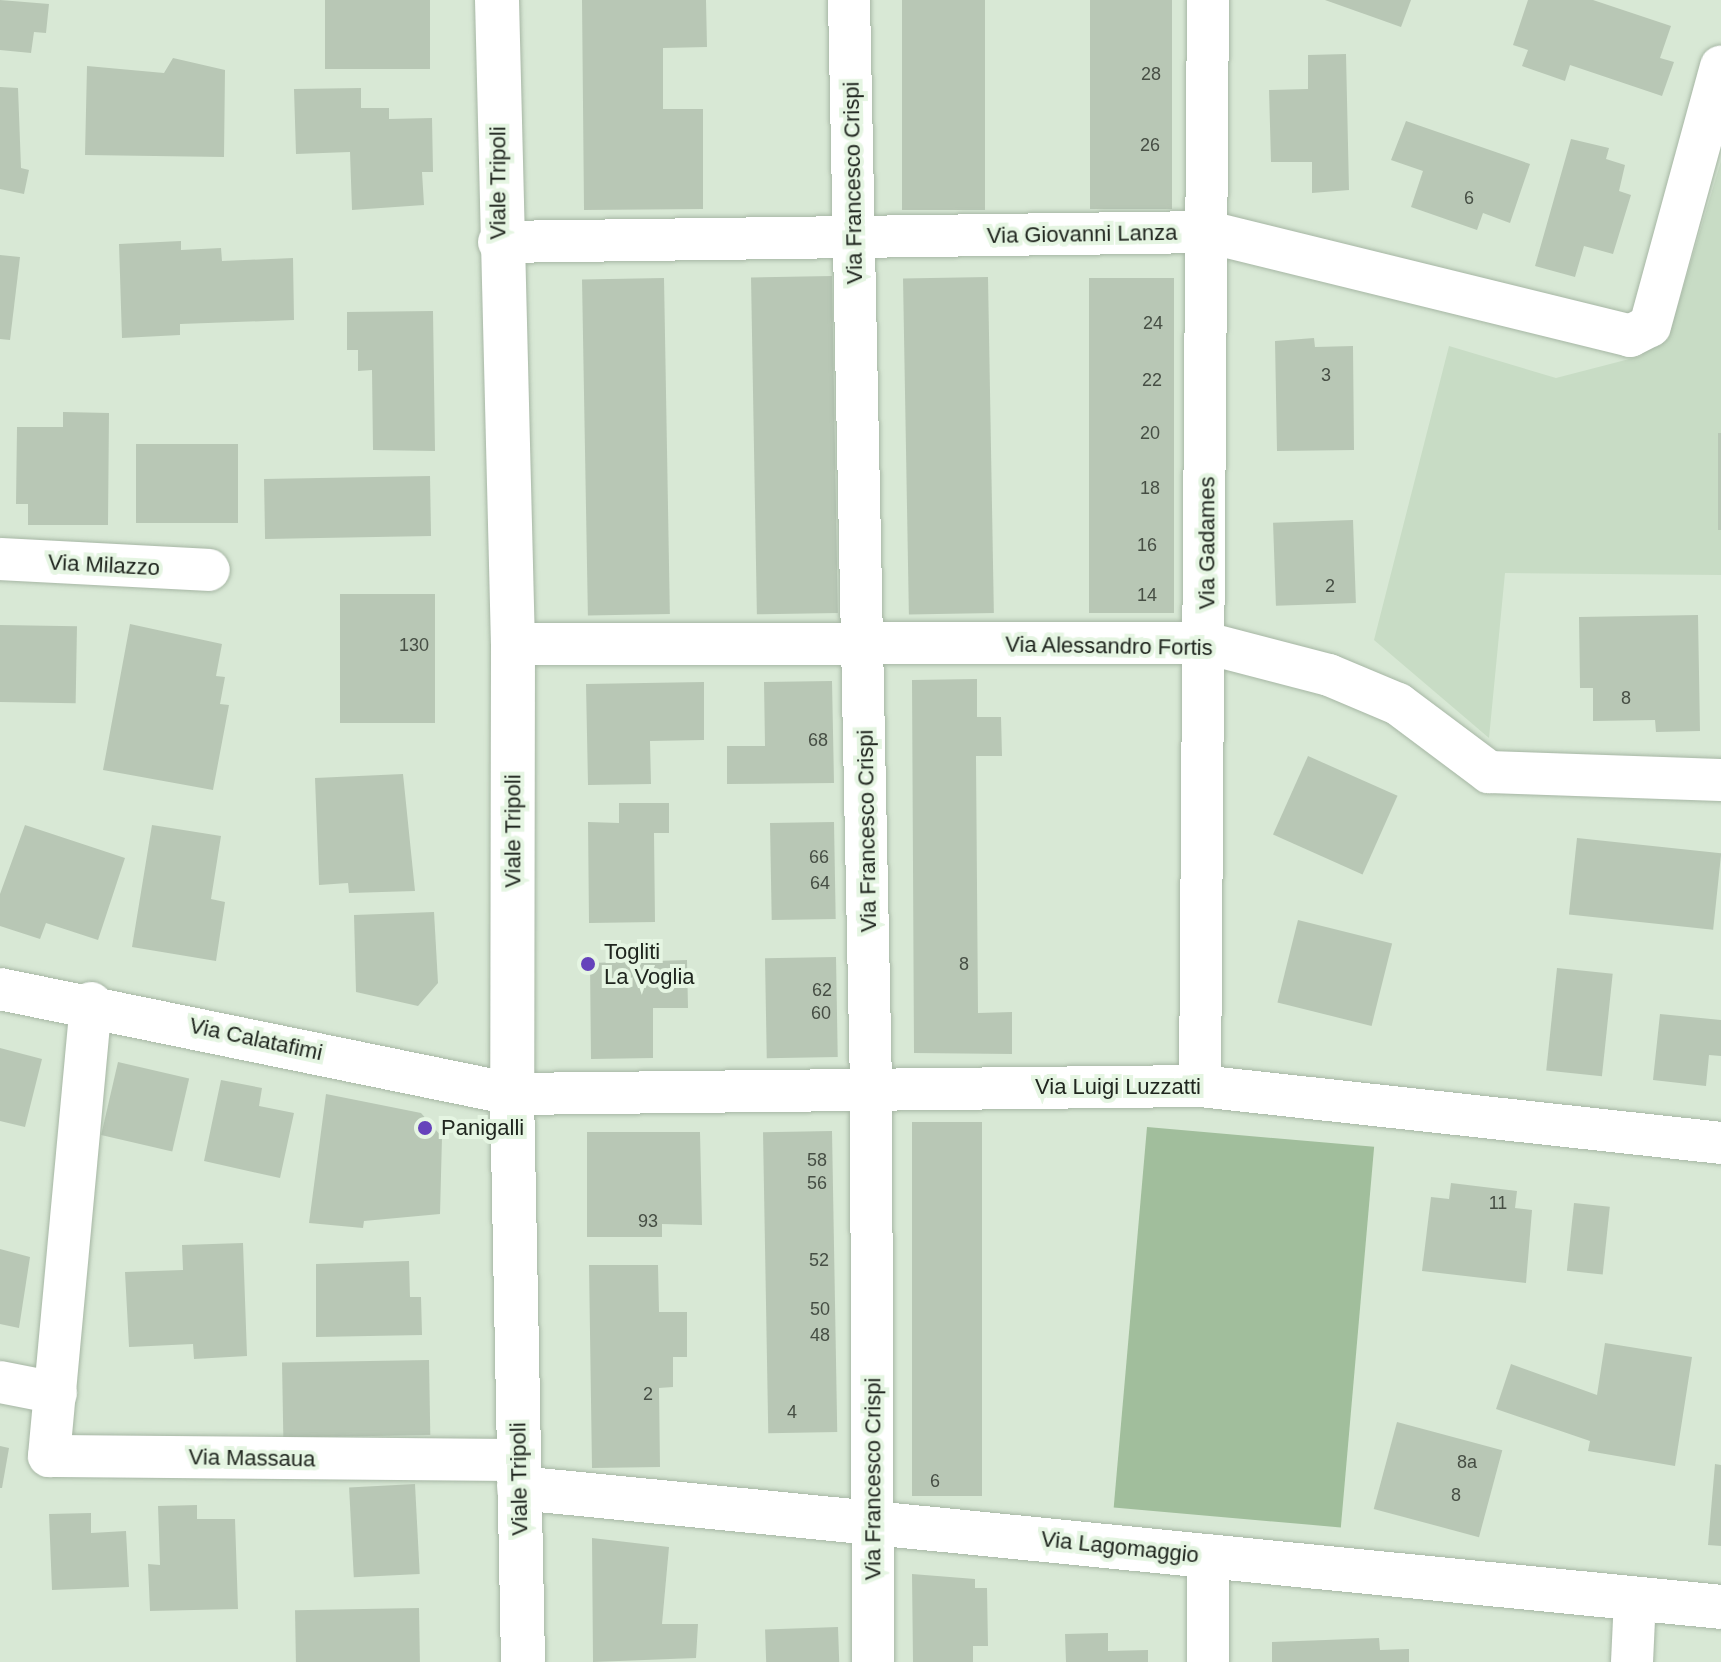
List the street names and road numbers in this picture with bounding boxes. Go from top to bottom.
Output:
street label: Via Francesco Crispi [838,82,868,284]
street label: Viale Tripoli [485,126,511,240]
street label: Via Giovanni Lanza [987,219,1177,249]
street label: Via Gadames [1194,477,1220,609]
street label: Via Milazzo [47,549,161,581]
street label: Via Alessandro Fortis [1004,631,1214,661]
street label: Via Francesco Crispi [852,730,882,932]
street label: Viale Tripoli [500,774,526,888]
street label: Via Calatafimi [187,1012,325,1066]
street label: Via Luigi Luzzatti [1035,1074,1201,1100]
street label: Via Francesco Crispi [860,1378,886,1580]
street label: Viale Tripoli [505,1422,533,1536]
street label: Via Massaua [188,1444,316,1472]
street label: Via Lagomaggio [1040,1526,1200,1568]

